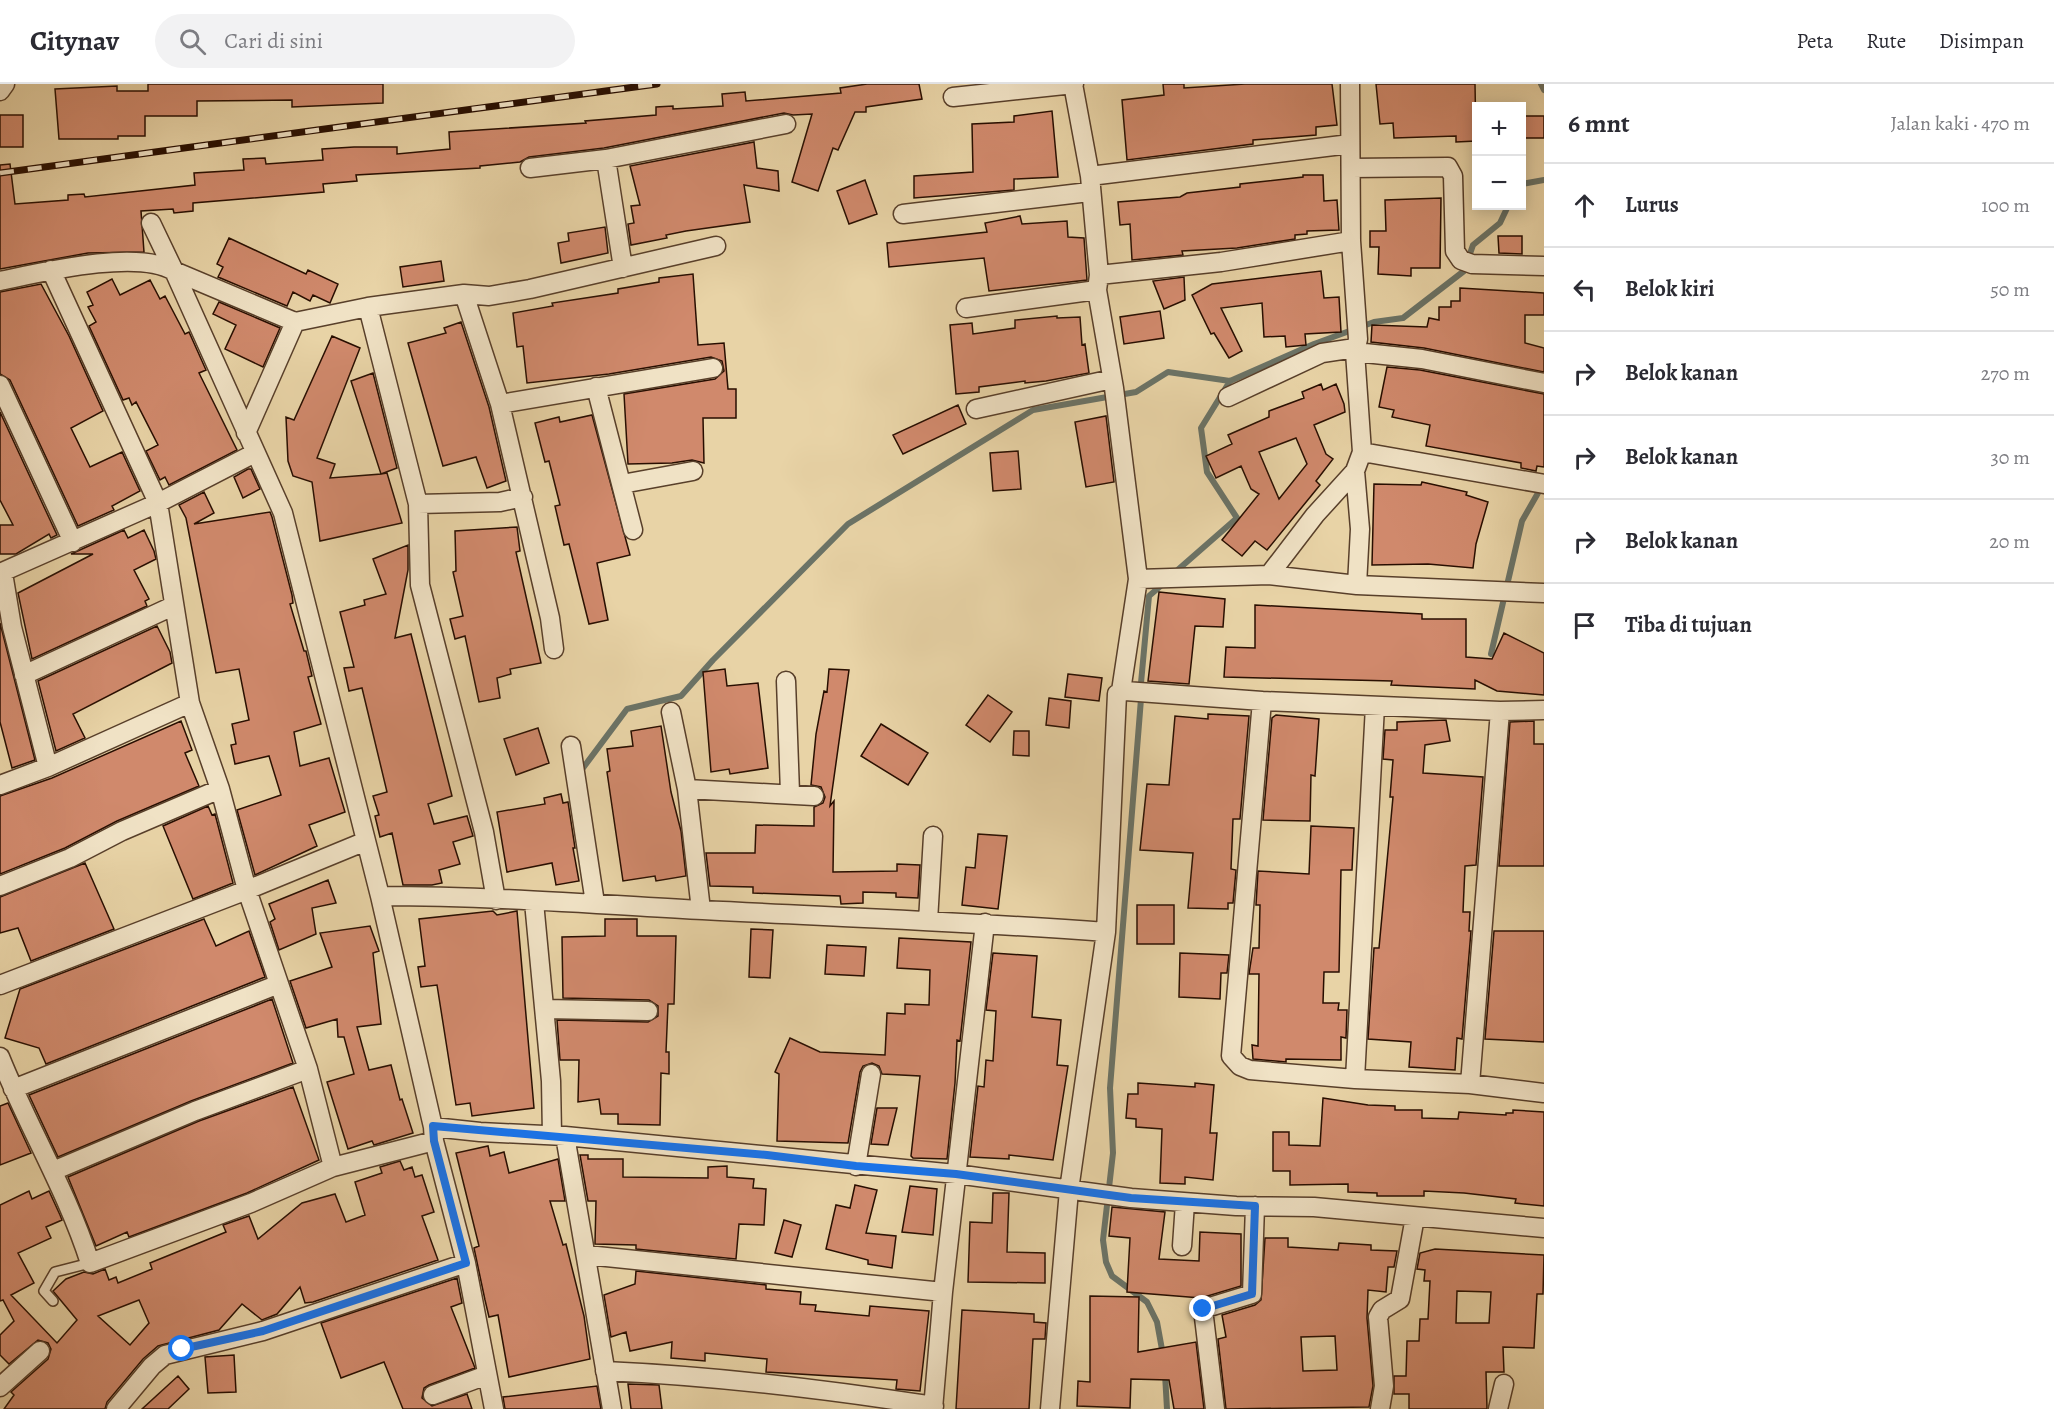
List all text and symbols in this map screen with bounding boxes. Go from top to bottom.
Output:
search box [155,14,575,68]
text: Citynav [30,22,119,60]
icon: search [176,25,209,58]
text: Cari di sini [224,26,323,56]
text: Peta [1796,27,1833,55]
text: Rute [1866,27,1906,55]
text: Disimpan [1939,27,2024,55]
map controls [1472,102,1526,210]
button: + [1472,102,1526,156]
text: 6 mnt [1568,106,1630,141]
text: Jalan kaki · 470 m [1891,110,2030,137]
button: − [1472,156,1526,210]
icon: ahead [1568,189,1601,222]
text: Lurus [1625,190,1679,220]
text: 100 m [1981,192,2030,219]
icon: left [1568,273,1601,306]
text: Belok kiri [1625,274,1714,304]
text: 50 m [1990,276,2030,303]
icon: right [1568,357,1601,390]
text: Belok kanan [1625,358,1738,388]
text: 270 m [1981,360,2030,387]
icon: right [1568,441,1601,474]
text: Belok kanan [1625,442,1738,472]
text: 30 m [1990,444,2030,471]
icon: right [1568,525,1601,558]
text: Belok kanan [1625,526,1738,556]
text: 20 m [1989,528,2030,555]
icon: arrive [1568,609,1601,642]
text: Tiba di tujuan [1625,610,1752,640]
route end [1189,1295,1215,1321]
route start [168,1335,194,1361]

